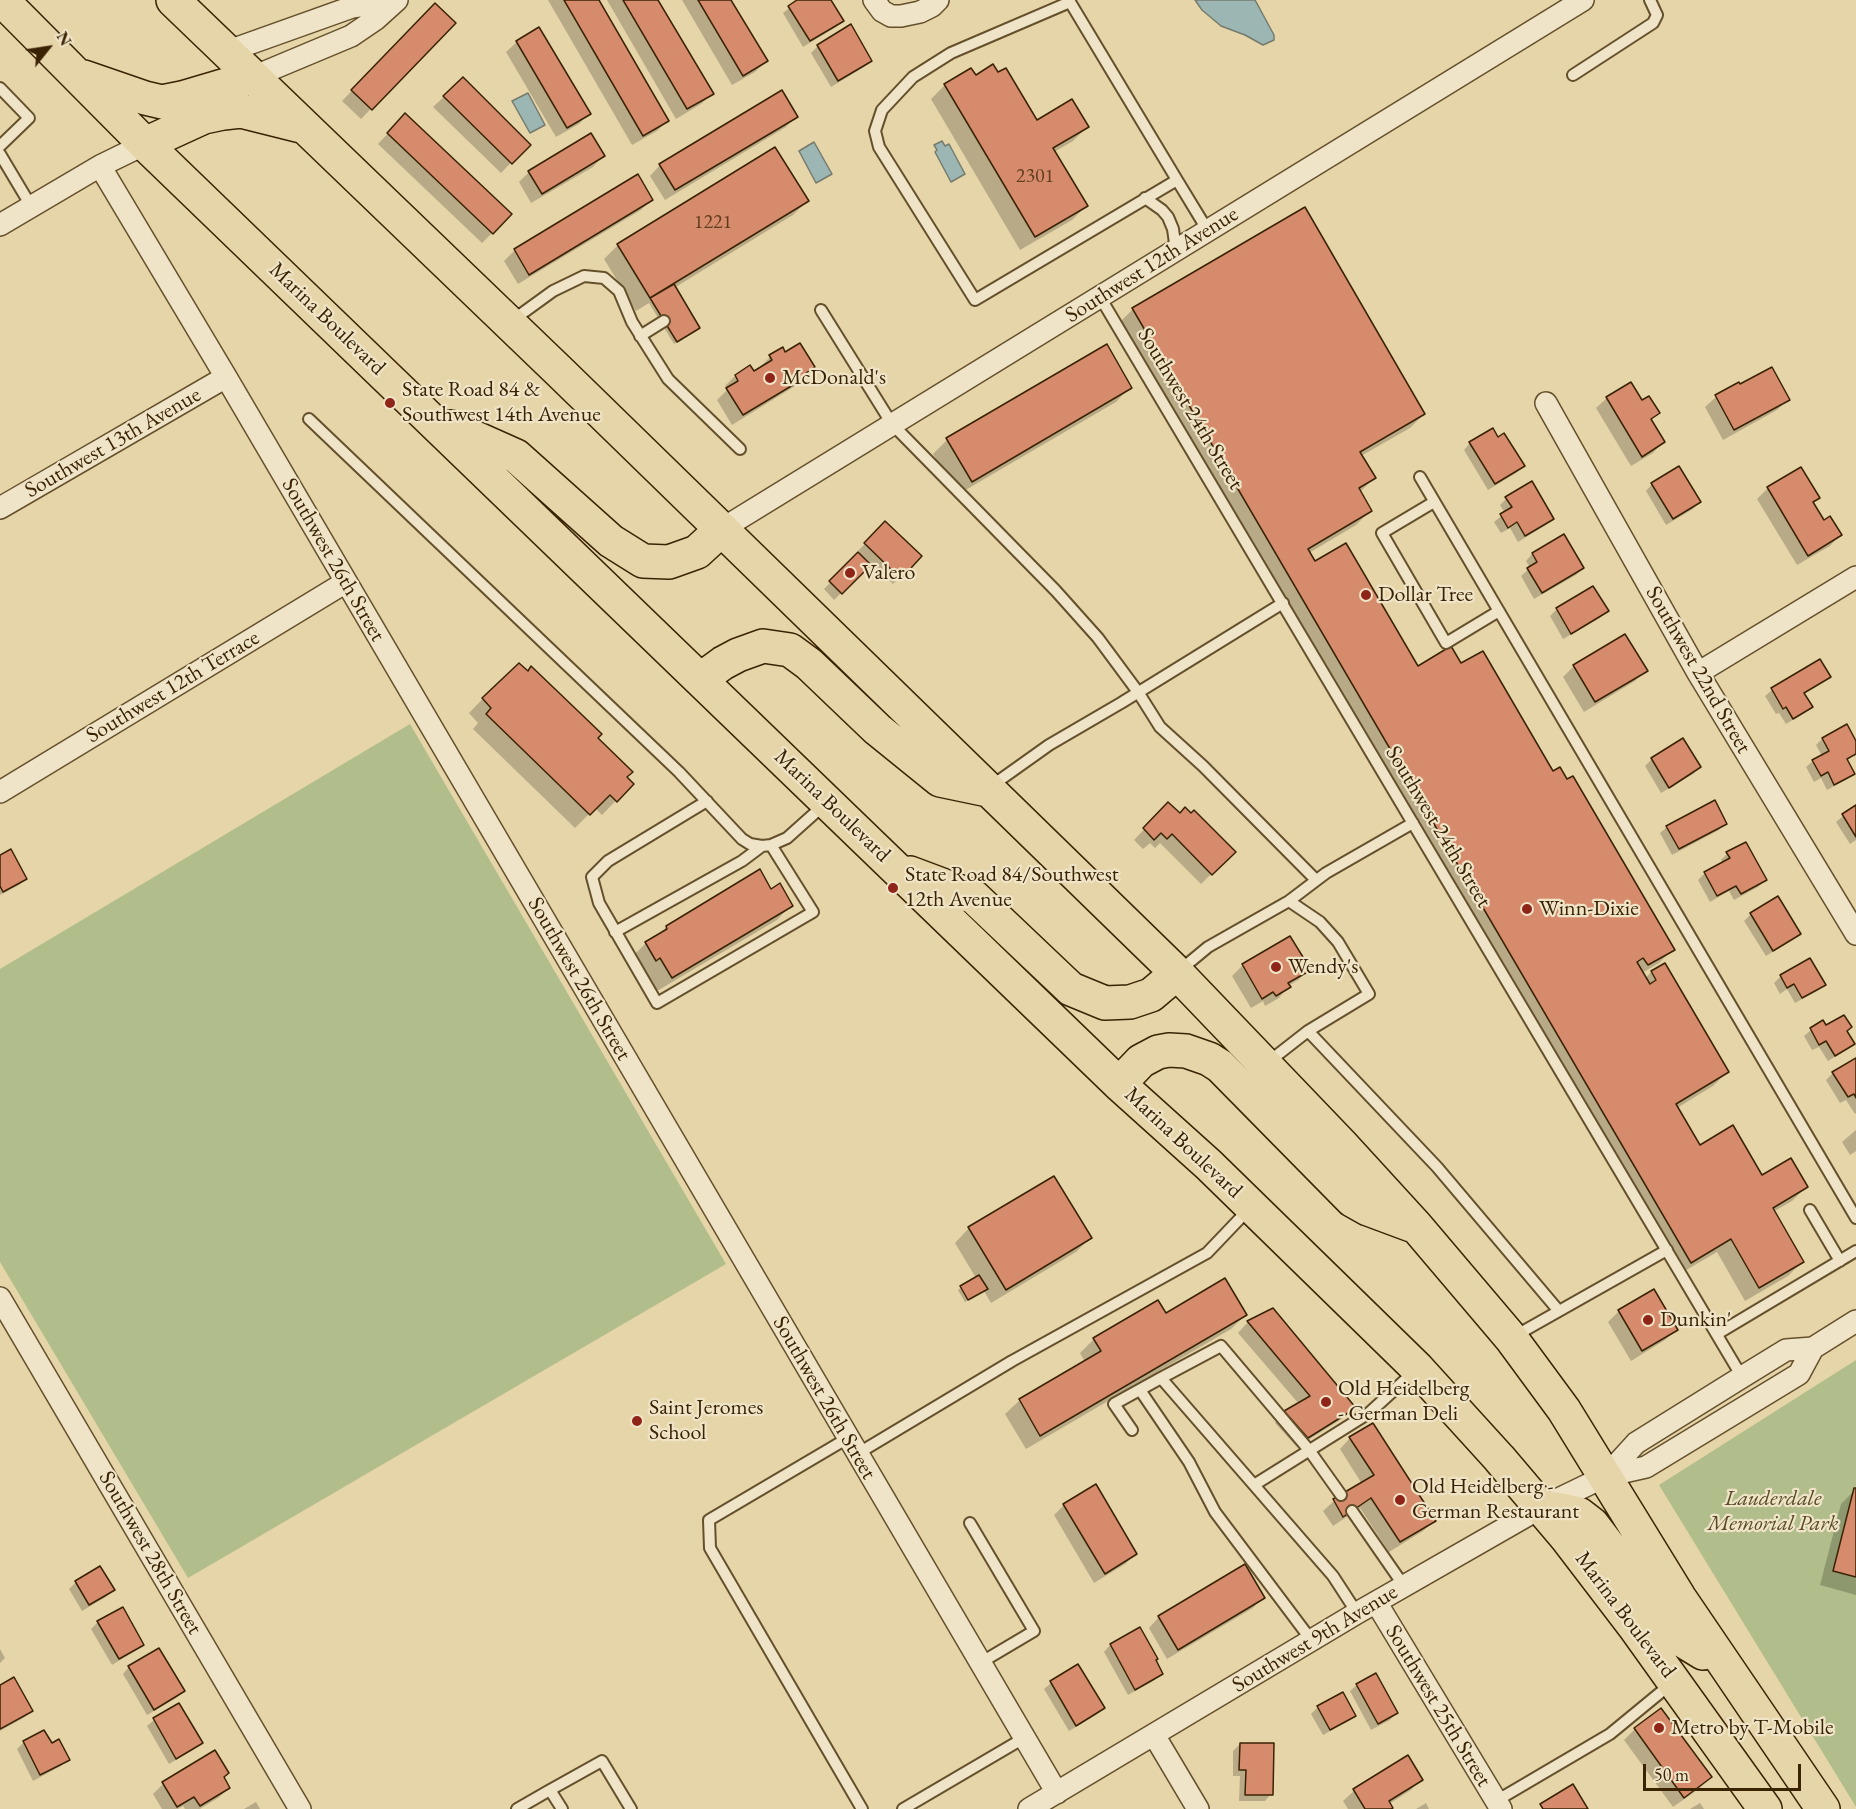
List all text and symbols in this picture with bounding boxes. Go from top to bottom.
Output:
north arrow [18,18,78,78]
text: N [52,28,76,50]
house number: 2301 [1016,165,1054,189]
street label: Southwest 12th Avenue [1061,201,1243,329]
house number: 1221 [694,211,732,235]
street label: Marina Boulevard [263,257,391,381]
street label: Southwest 24th Street [1131,323,1249,495]
place label: McDonald's [782,365,886,391]
marker: McDonald's [763,371,777,385]
place label: State Road 84 & Southwest 14th Avenue [402,377,601,428]
street label: Southwest 13th Avenue [20,382,206,504]
marker: State Road 84 & Southwest 14th Avenue [383,396,397,410]
street label: Southwest 26th Street [276,474,390,646]
place label: Valero [862,560,915,586]
marker: Valero [843,566,857,580]
place label: Dollar Tree [1378,582,1473,608]
street label: Southwest 22nd Street [1639,582,1757,758]
marker: Dollar Tree [1359,588,1373,602]
street label: Southwest 12th Terrace [82,625,264,749]
street label: Southwest 24th Street [1379,741,1497,913]
street label: Marina Boulevard [768,744,896,868]
place label: State Road 84/Southwest 12th Avenue [905,862,1119,914]
marker: State Road 84/Southwest 12th Avenue [886,881,900,895]
street label: Southwest 26th Street [522,893,636,1065]
place label: Winn-Dixie [1539,896,1639,922]
marker: Winn-Dixie [1520,902,1534,916]
place label: Wendy's [1288,954,1358,980]
marker: Wendy's [1269,960,1283,974]
street label: Marina Boulevard [1119,1082,1247,1204]
place label: Dunkin' [1660,1307,1732,1333]
street label: Southwest 26th Street [767,1312,881,1484]
marker: Dunkin' [1641,1313,1655,1327]
place label: Old Heidelberg - German Deli [1338,1376,1469,1428]
place label: Saint Jeromes School [649,1395,763,1446]
marker: Old Heidelberg - German Deli [1319,1395,1333,1409]
marker: Saint Jeromes School [630,1414,644,1428]
street label: Southwest 28th Street [93,1467,207,1639]
place label: Old Heidelberg - German Restaurant [1412,1474,1579,1526]
park label: Lauderdale Memorial Park [1707,1486,1839,1538]
marker: Old Heidelberg - German Restaurant [1393,1493,1407,1507]
street label: Marina Boulevard [1569,1547,1681,1683]
street label: Southwest 9th Avenue [1228,1579,1402,1699]
street label: Southwest 25th Street [1379,1620,1497,1792]
place label: Metro by T-Mobile [1671,1715,1834,1741]
marker: Metro by T-Mobile [1652,1721,1666,1735]
scale bar [1646,1752,1804,1790]
text: 50 m [1654,1763,1689,1786]

